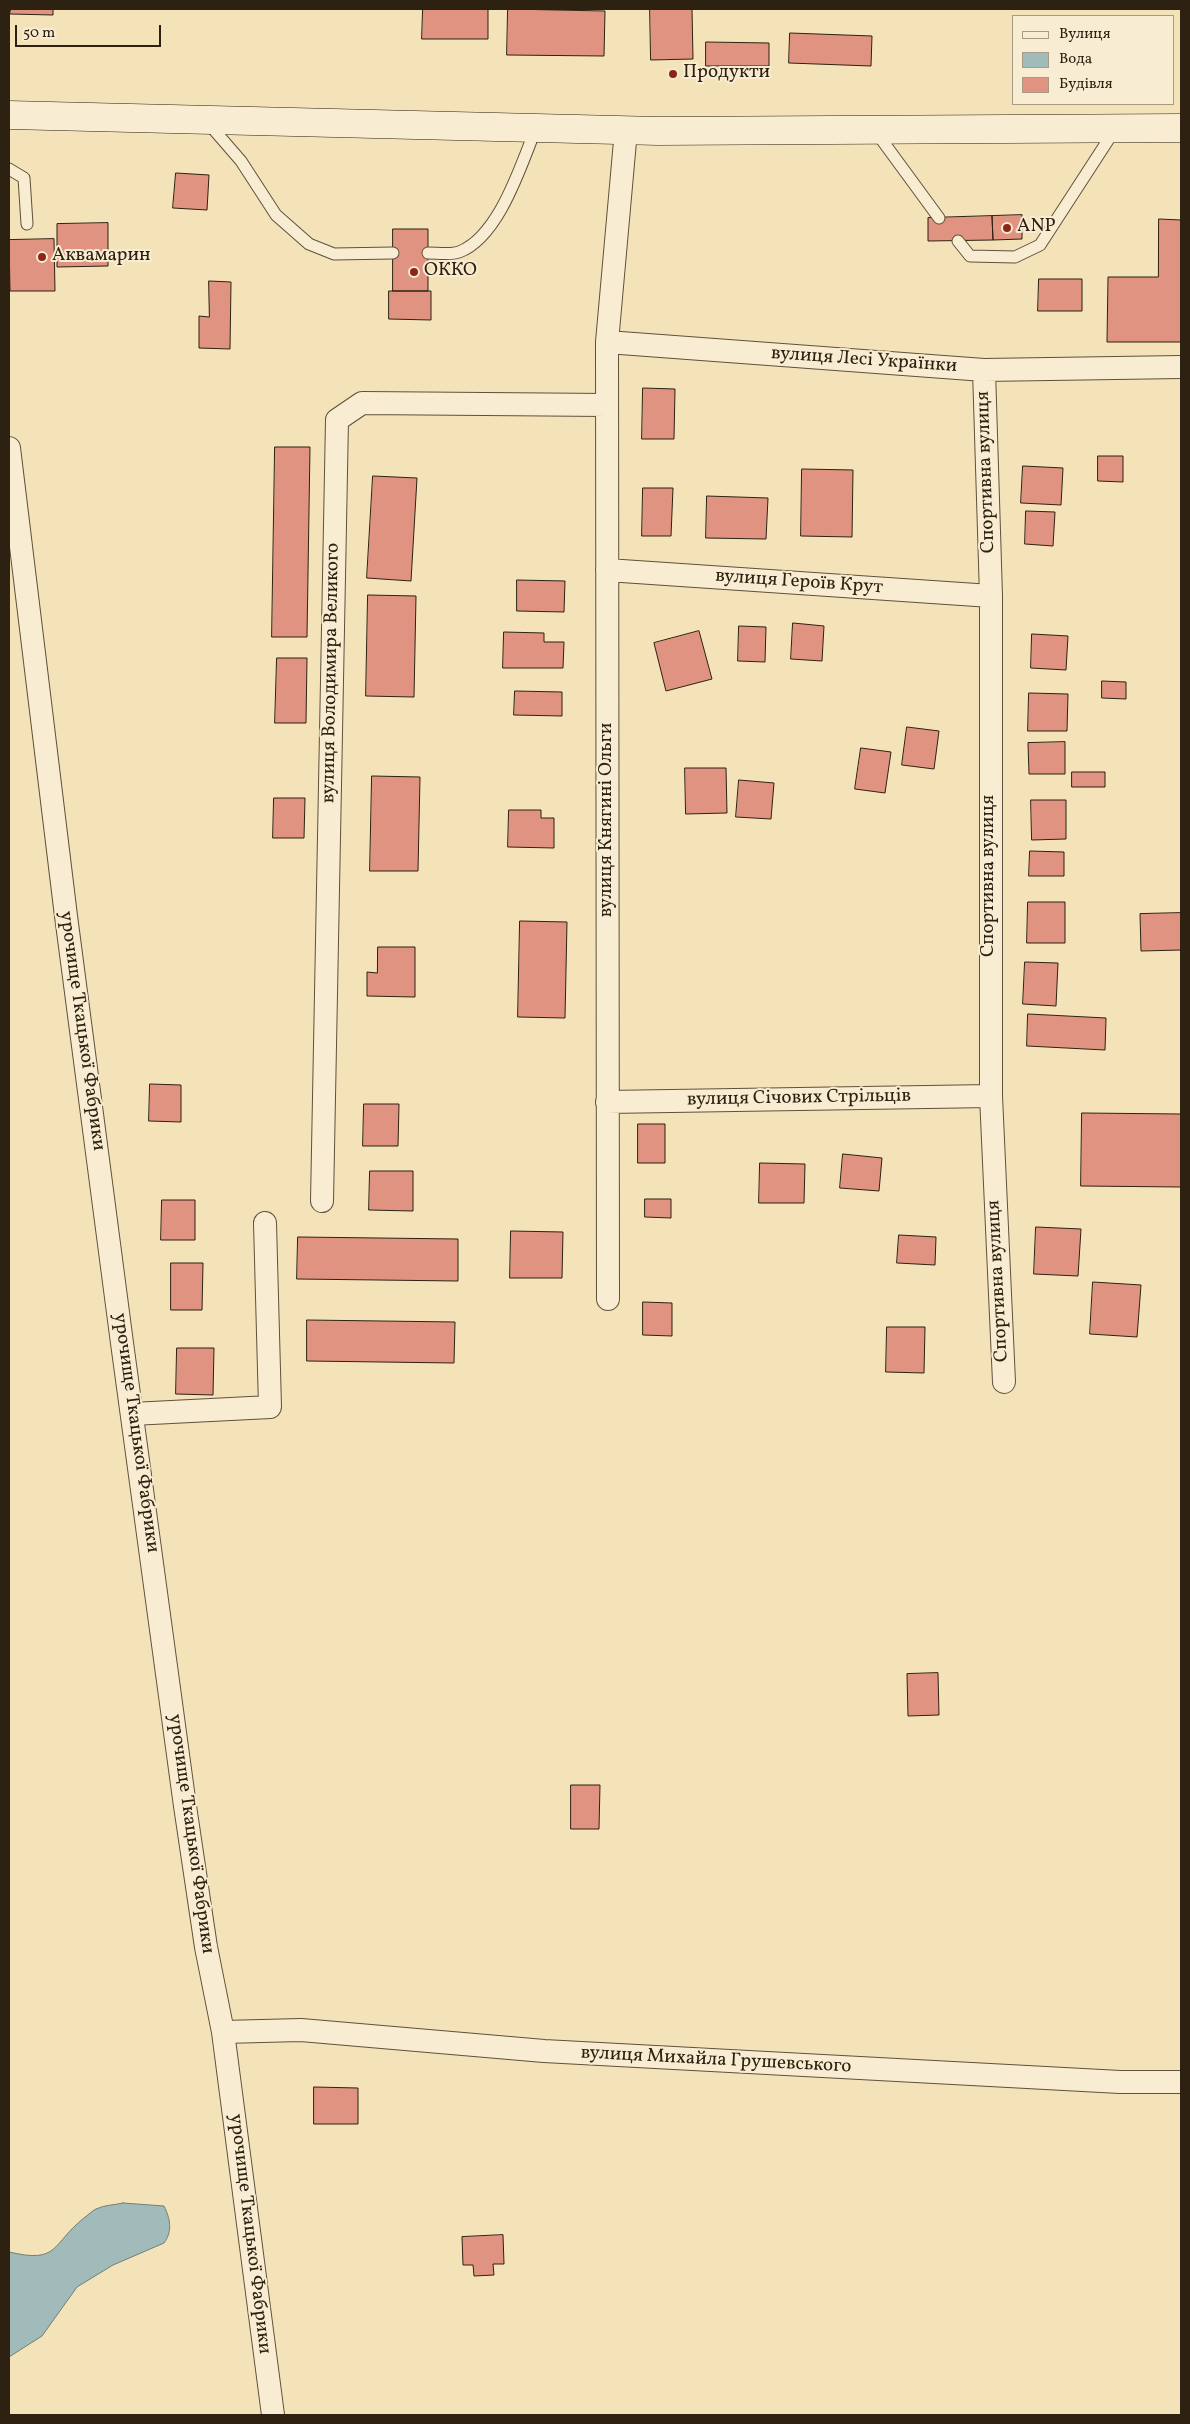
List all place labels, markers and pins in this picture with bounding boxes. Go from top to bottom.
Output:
place label: Продукти [683,63,770,85]
marker: Продукти [667,68,679,80]
place label: ANP [1017,217,1056,239]
marker: ANP [1001,222,1013,234]
place label: Аквамарин [52,246,151,268]
marker: Аквамарин [36,251,48,263]
place label: ОККО [424,261,477,283]
marker: ОККО [408,266,420,278]

